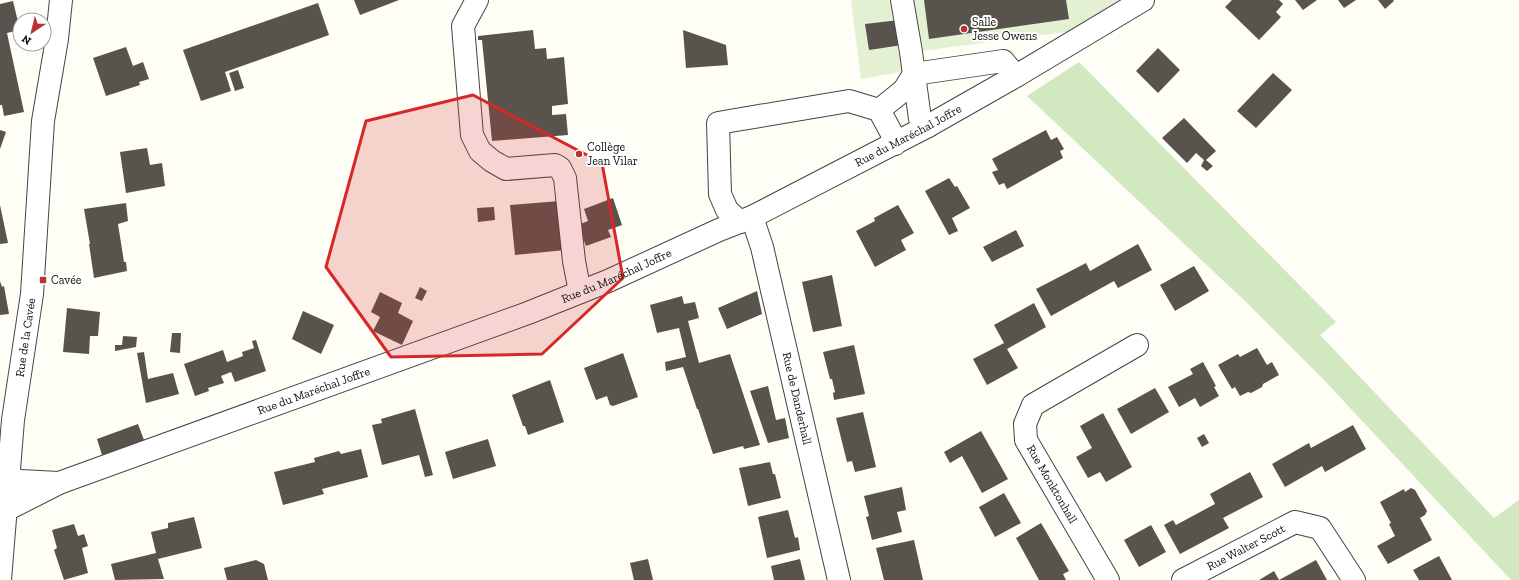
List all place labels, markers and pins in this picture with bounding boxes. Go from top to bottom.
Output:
place label: Salle Jesse Owens [972,15,1037,43]
marker: Salle Jesse Owens [959,24,969,34]
place label: Collège Jean Vilar [587,140,638,168]
marker: Collège Jean Vilar [574,149,584,159]
place label: Cavée [51,273,82,287]
marker: Cavée [38,275,48,285]

